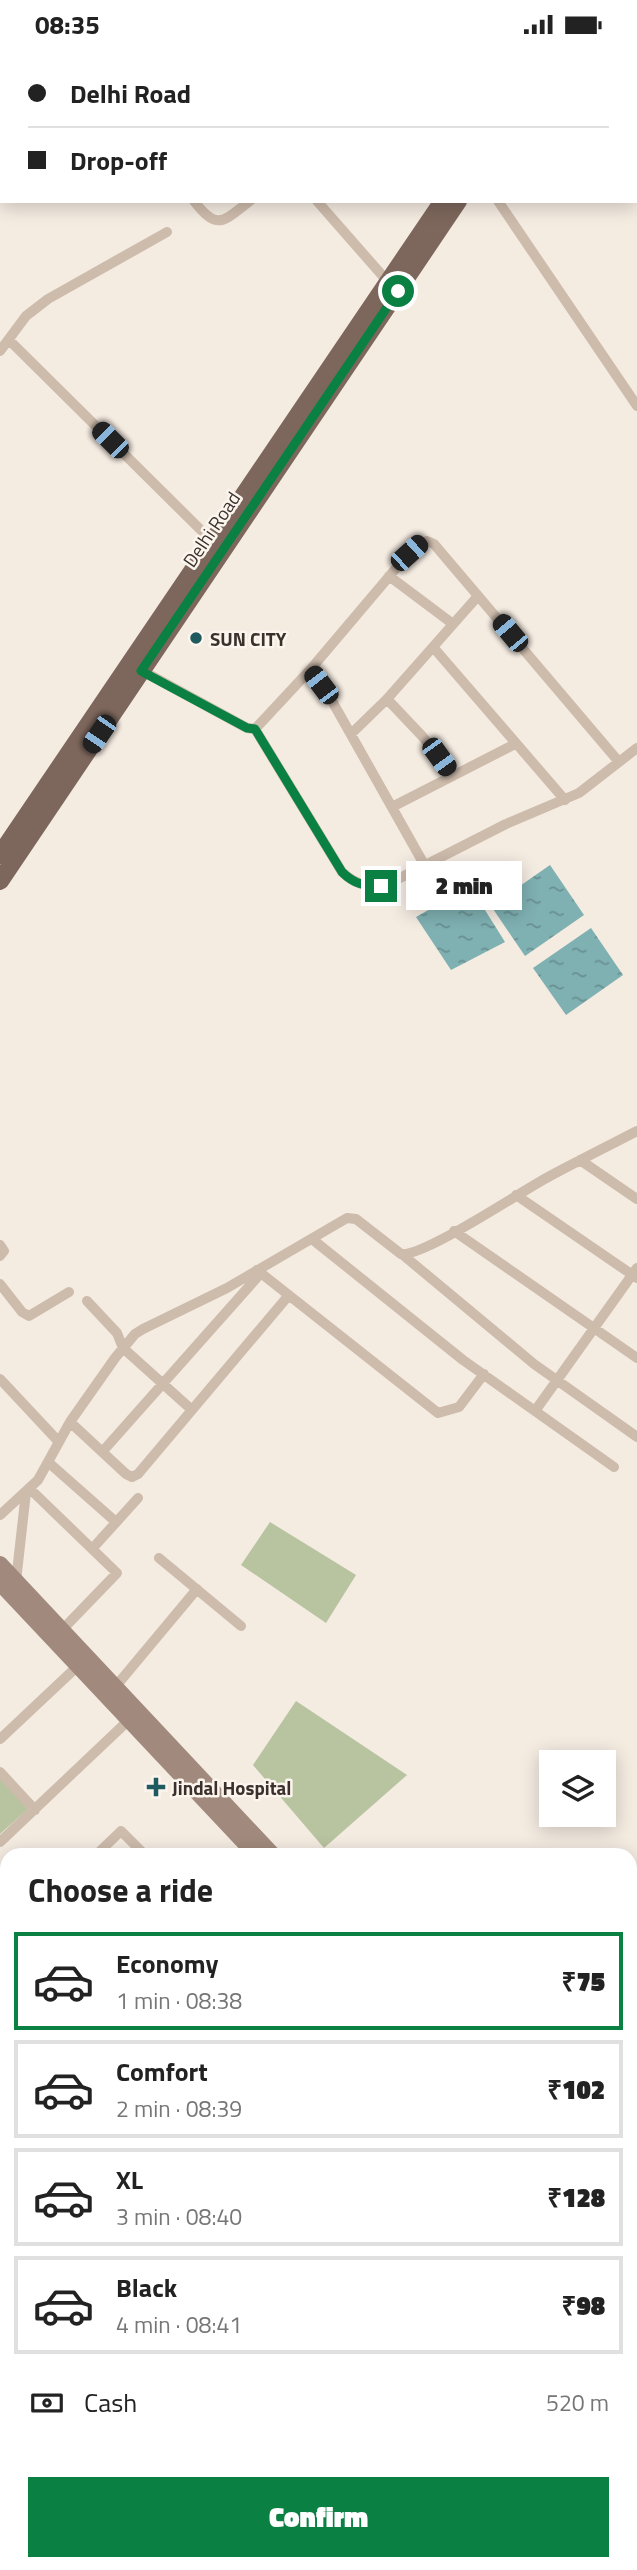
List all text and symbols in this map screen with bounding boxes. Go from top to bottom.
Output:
text: 08:35 [35,5,100,44]
text: Delhi Road [70,74,191,113]
text: Drop-off [70,141,167,180]
route start [382,275,414,307]
car [88,418,133,462]
street label: Delhi Road [175,485,247,573]
car [387,531,432,575]
car [489,610,532,656]
place label: SUN CITY [210,624,287,653]
marker: SUN CITY [188,630,204,646]
car [300,662,343,708]
car [79,711,120,757]
car [419,734,460,780]
callout: 2 min [406,861,521,911]
text: 2 min [435,868,493,903]
route end [365,870,397,902]
map controls [539,1750,616,1827]
button: layers [539,1750,616,1827]
place label: Jindal Hospital [172,1773,291,1802]
marker: Jindal Hospital [146,1777,166,1797]
text: Choose a ride [28,1866,213,1914]
text: Economy [116,1944,218,1983]
icon: car [32,1950,95,2013]
text: ₹75 [562,1962,605,2001]
text: 1 min · 08:38 [116,1983,242,2018]
text: Comfort [116,2052,208,2091]
icon: car [32,2058,95,2121]
text: ₹102 [547,2070,605,2109]
text: 2 min · 08:39 [116,2091,242,2126]
text: XL [116,2160,143,2199]
icon: car [32,2166,95,2229]
text: ₹128 [547,2178,605,2217]
text: 3 min · 08:40 [116,2199,242,2234]
text: Black [116,2268,177,2307]
icon: car [32,2274,95,2337]
text: ₹98 [562,2286,605,2325]
text: 4 min · 08:41 [116,2307,242,2342]
text: Cash [84,2383,137,2422]
icon: cash [28,2384,66,2422]
text: 520 m [546,2385,609,2420]
button: Confirm [28,2477,609,2557]

